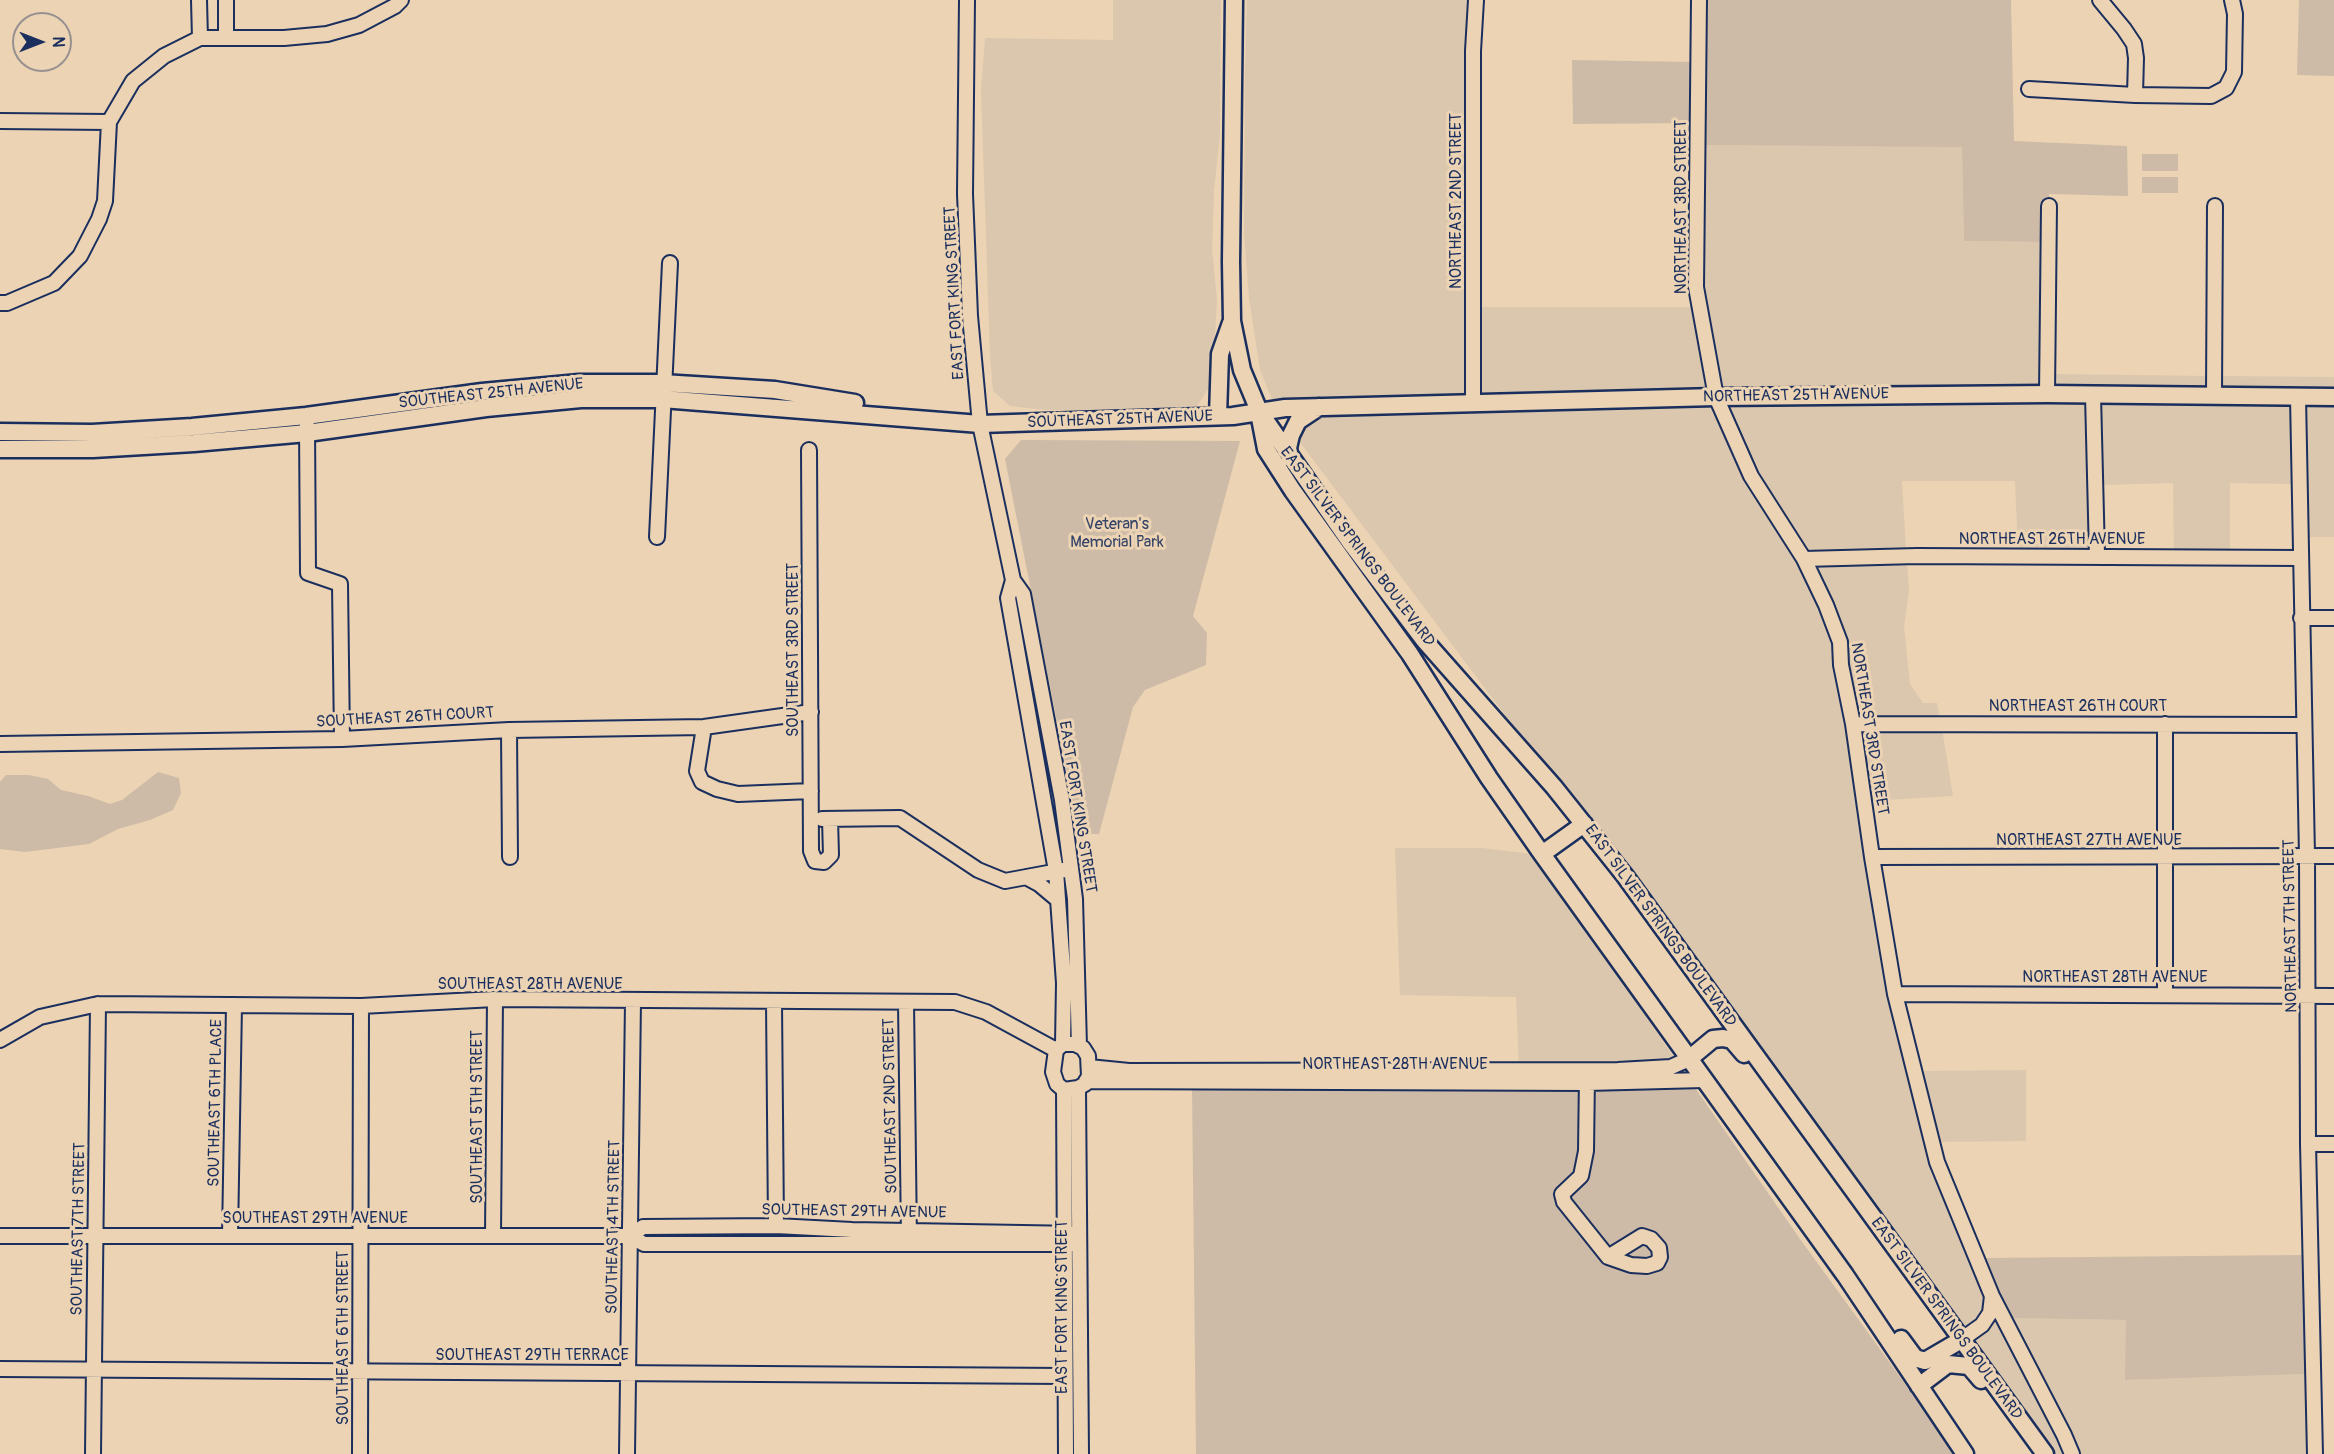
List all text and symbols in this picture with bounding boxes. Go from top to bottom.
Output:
north arrow [12,12,72,72]
text: N [48,37,68,47]
street label: NORTHEAST 2ND STREET [1447,113,1467,289]
street label: NORTHEAST 3RD STREET [1672,120,1692,294]
street label: EAST FORT KING STREET [941,206,969,380]
street label: SOUTHEAST 25TH AVENUE [398,375,584,413]
street label: NORTHEAST 25TH AVENUE [1703,385,1889,407]
street label: SOUTHEAST 25TH AVENUE [1027,407,1213,433]
street label: EAST SILVER SPRINGS BOULEVARD [1276,443,1438,651]
park label: Veteran's Memorial Park [1070,515,1164,553]
street label: NORTHEAST 26TH AVENUE [1959,530,2145,550]
street label: SOUTHEAST 3RD STREET [784,563,804,737]
street label: NORTHEAST 3RD STREET [1846,641,1892,817]
street label: NORTHEAST 26TH COURT [1989,697,2167,717]
street label: SOUTHEAST 26TH COURT [315,704,495,732]
street label: EAST FORT KING STREET [1054,720,1100,894]
street label: EAST SILVER SPRINGS BOULEVARD [1580,821,1740,1031]
street label: NORTHEAST 27TH AVENUE [1996,831,2182,851]
street label: NORTHEAST 7TH STREET [2280,839,2302,1013]
street label: NORTHEAST 28TH AVENUE [2022,968,2208,988]
street label: SOUTHEAST 28TH AVENUE [437,975,623,995]
street label: SOUTHEAST 2ND STREET [880,1018,902,1194]
street label: SOUTHEAST 6TH PLACE [205,1019,227,1187]
street label: SOUTHEAST 5TH STREET [468,1030,488,1204]
street label: NORTHEAST 28TH AVENUE [1302,1055,1488,1075]
street label: SOUTHEAST 4TH STREET [603,1140,625,1314]
street label: SOUTHEAST 7TH STREET [68,1142,90,1316]
street label: SOUTHEAST 29TH AVENUE [761,1201,947,1223]
street label: SOUTHEAST 29TH AVENUE [222,1209,408,1229]
street label: EAST SILVER SPRINGS BOULEVARD [1866,1214,2026,1424]
street label: EAST FORT KING STREET [1053,1220,1073,1394]
street label: SOUTHEAST 6TH STREET [334,1251,354,1425]
street label: SOUTHEAST 29TH TERRACE [435,1346,629,1366]

